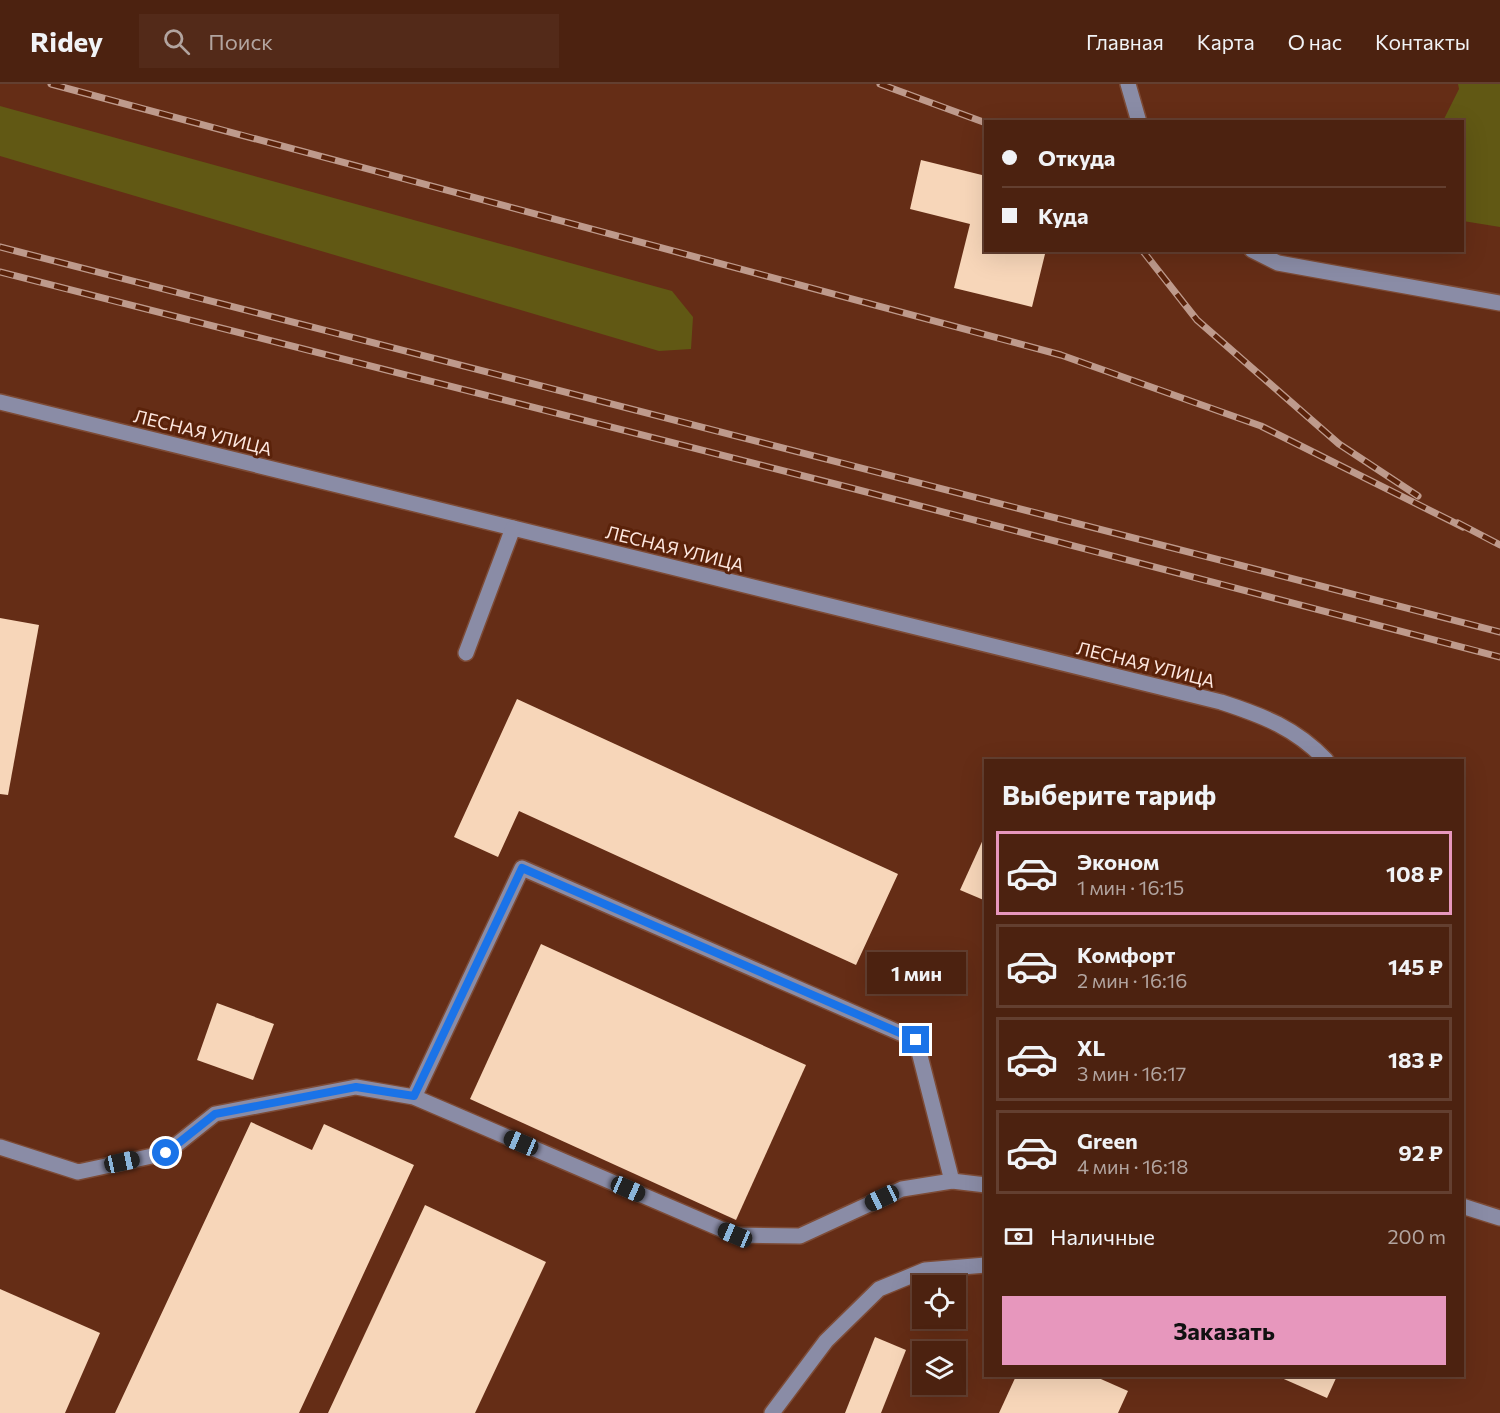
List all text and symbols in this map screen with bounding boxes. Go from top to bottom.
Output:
search box [139,14,559,68]
text: Ridey [30,24,103,58]
icon: search [160,25,193,58]
text: Поиск [208,28,273,55]
text: Главная [1086,29,1164,54]
text: Карта [1197,29,1255,54]
text: О нас [1288,29,1342,54]
text: Контакты [1375,29,1470,54]
text: Откуда [1038,144,1115,171]
text: Куда [1038,202,1088,229]
street label: ЛЕСНАЯ УЛИЦА [132,404,274,460]
street label: ЛЕСНАЯ УЛИЦА [604,520,746,576]
street label: ЛЕСНАЯ УЛИЦА [1075,636,1217,692]
text: Выберите тариф [1002,778,1216,811]
icon: car [1005,846,1059,900]
text: Эконом [1077,848,1159,875]
text: 108 ₽ [1386,860,1443,887]
text: 1 мин · 16:15 [1077,875,1184,899]
icon: car [1005,939,1059,993]
text: Комфорт [1077,941,1175,968]
callout: 1 мин [866,953,966,995]
text: 145 ₽ [1388,953,1443,980]
text: 1 мин [891,961,942,985]
text: 2 мин · 16:16 [1077,968,1188,992]
route end [902,1026,929,1053]
icon: car [1005,1032,1059,1086]
text: XL [1077,1034,1105,1061]
text: 183 ₽ [1388,1046,1443,1073]
text: 3 мин · 16:17 [1077,1061,1186,1085]
icon: car [1005,1125,1059,1179]
text: Green [1077,1127,1138,1154]
car [501,1128,541,1158]
route start [152,1139,179,1166]
text: 92 ₽ [1398,1139,1443,1166]
car [103,1149,141,1175]
text: 4 мин · 16:18 [1077,1154,1188,1178]
car [608,1173,648,1205]
car [862,1182,902,1214]
car [715,1220,755,1250]
icon: cash [1002,1220,1035,1253]
text: Наличные [1050,1223,1155,1250]
text: 200 m [1388,1224,1446,1248]
map controls [912,1275,966,1395]
button: locate [912,1275,966,1329]
button: Заказать [1002,1296,1446,1365]
button: layers [912,1341,966,1395]

